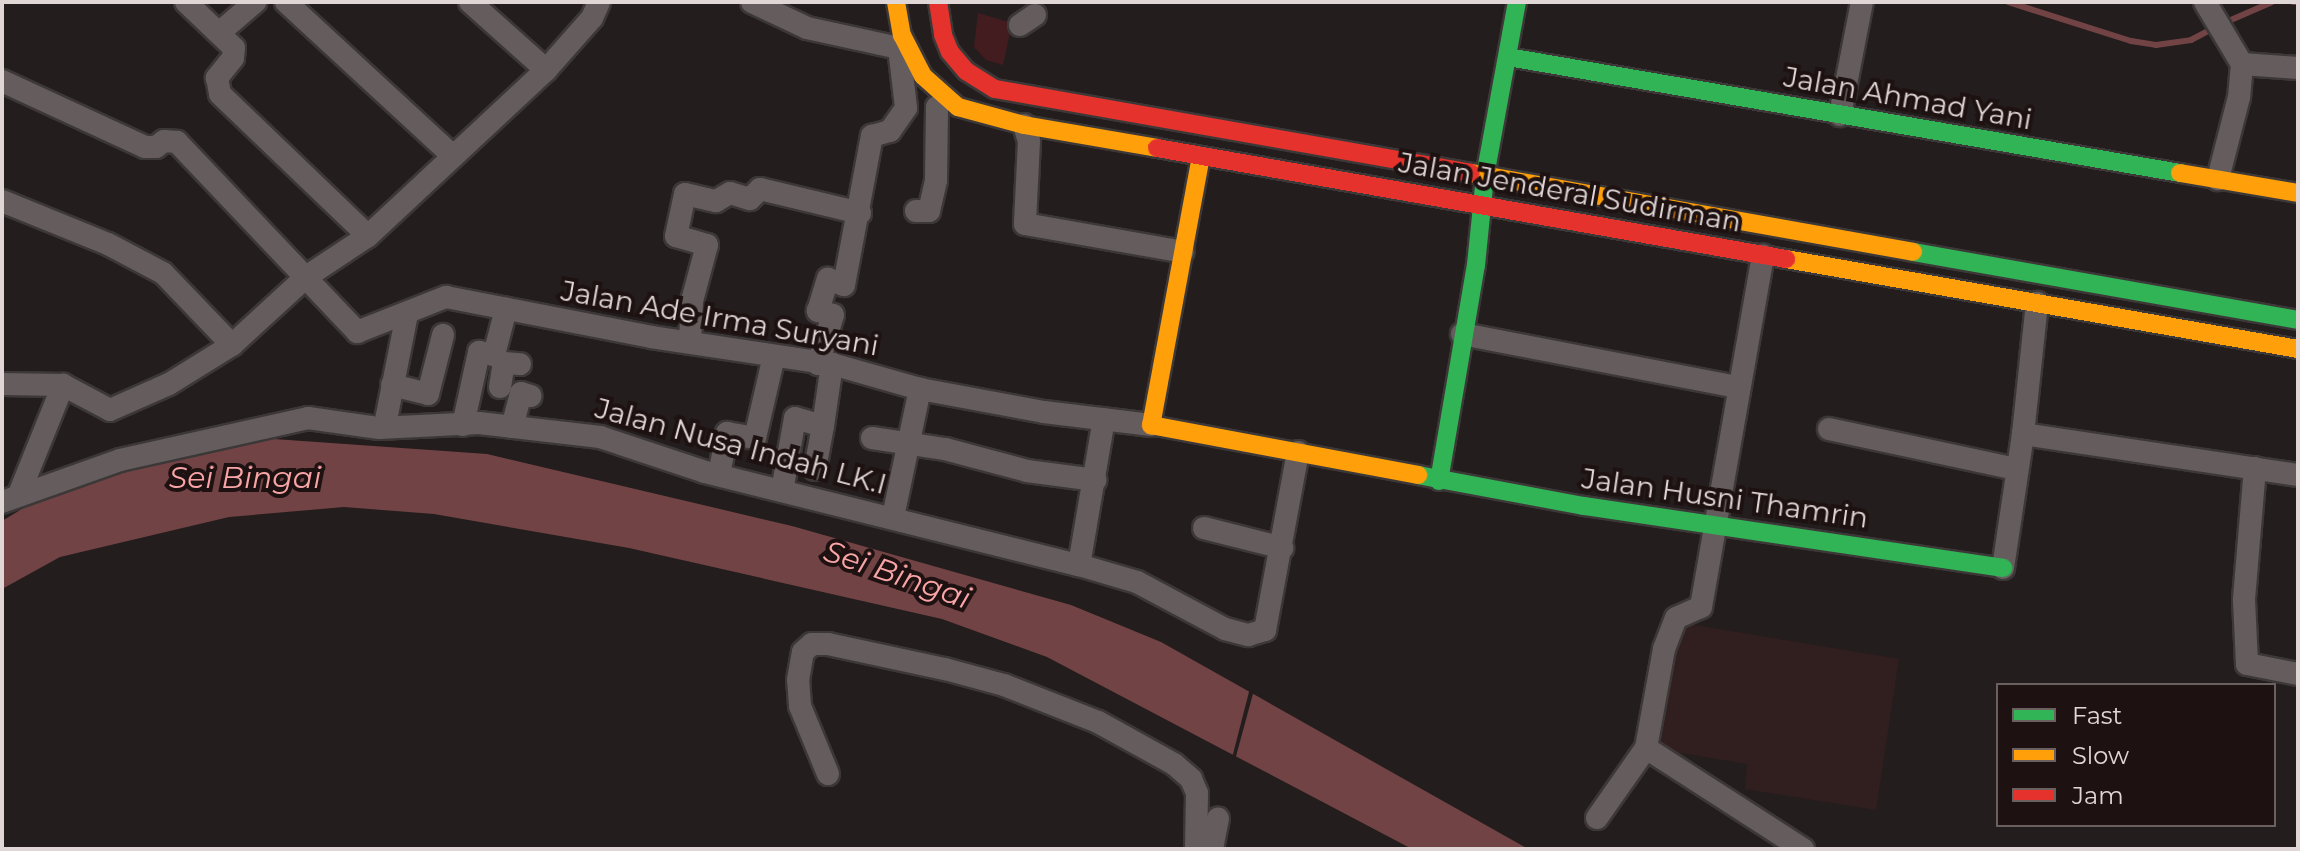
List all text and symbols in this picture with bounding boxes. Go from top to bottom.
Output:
street label: Jalan Ahmad Yani [1781,60,2035,136]
street label: Jalan Jenderal Sudirman [1396,145,1744,239]
street label: Jalan Ade Irma Suryani [559,274,881,362]
street label: Jalan Nusa Indah LK.I [592,391,890,501]
water label: Sei Bingai [169,460,321,496]
street label: Jalan Husni Thamrin [1580,461,1870,535]
water label: Sei Bingai [819,533,975,617]
legend [1996,683,2276,827]
text: Fast [2072,701,2122,730]
text: Slow [2072,741,2129,770]
text: Jam [2072,781,2124,810]

